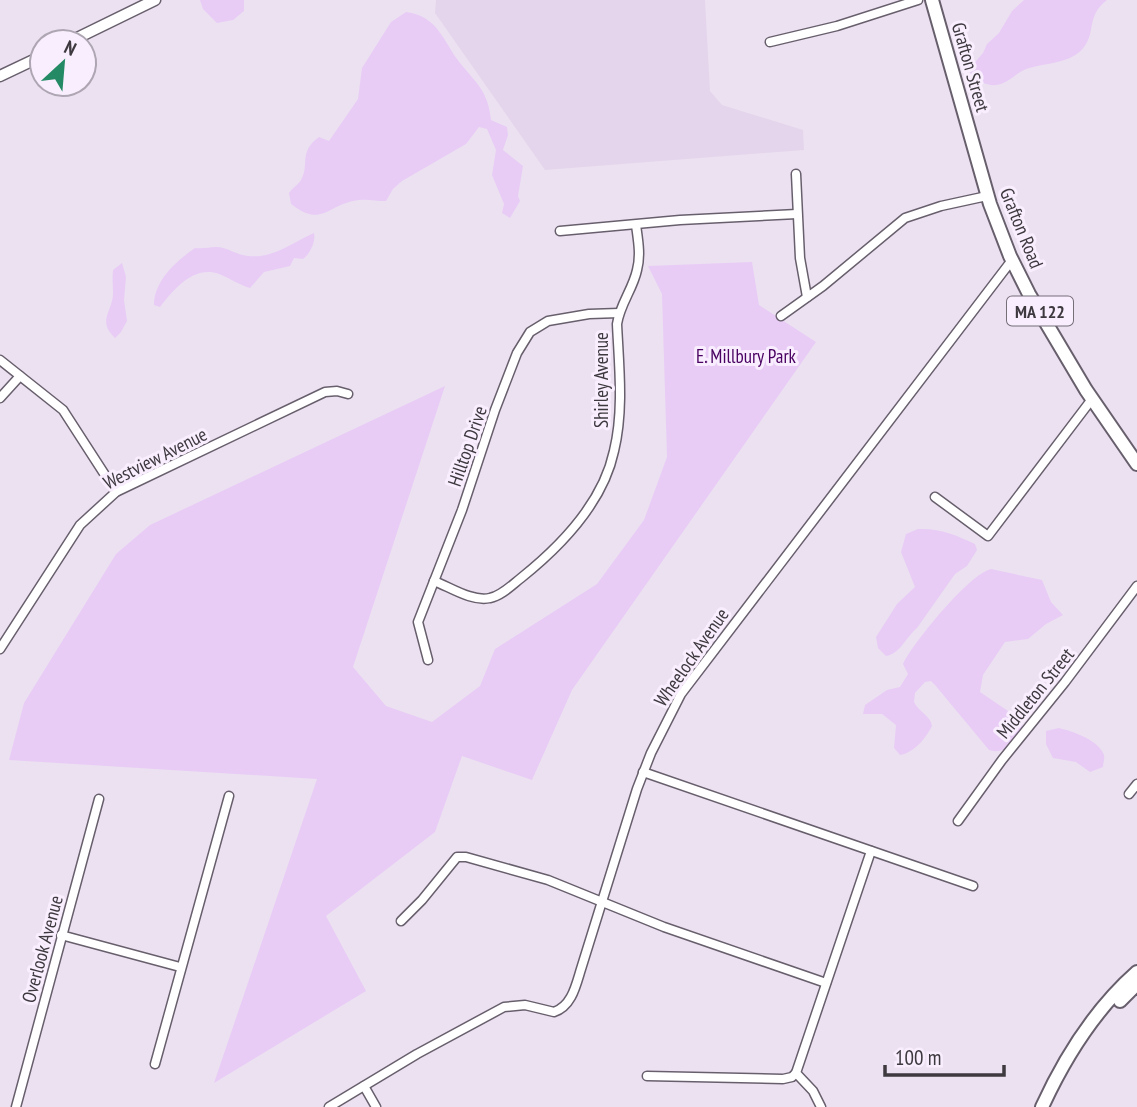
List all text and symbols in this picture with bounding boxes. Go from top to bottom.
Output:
street label: Grafton Street [947,20,995,115]
north arrow [28,28,98,98]
text: N [61,35,80,61]
street label: Grafton Road [995,184,1049,272]
road number: MA 122 [1007,296,1073,326]
street label: Shirley Avenue [589,332,613,428]
park label: E. Millbury Park [696,344,797,368]
street label: Hilltop Drive [442,403,492,489]
street label: Westview Avenue [99,422,211,494]
street label: Wheelock Avenue [648,603,734,711]
street label: Middleton Street [991,642,1079,743]
street label: Overlook Avenue [16,893,68,1005]
scale bar [885,1034,1004,1078]
text: 100 m [895,1044,941,1071]

